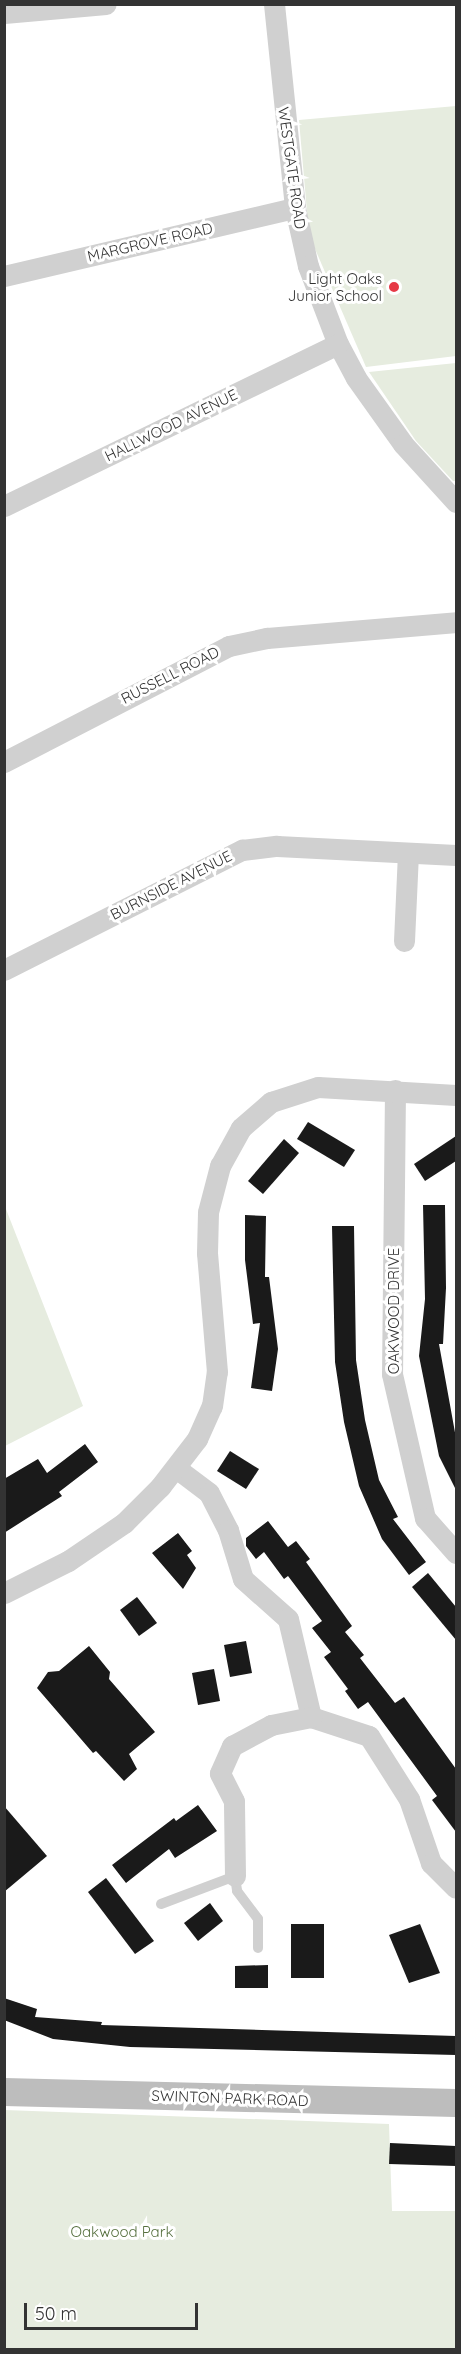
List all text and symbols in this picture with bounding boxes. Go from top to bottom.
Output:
street label: WESTGATE ROAD [275,106,309,230]
street label: MARGROVE ROAD [86,219,214,265]
place label: Light Oaks Junior School [288,269,382,304]
marker: Light Oaks Junior School [387,280,401,294]
street label: HALLWOOD AVENUE [102,385,240,465]
street label: RUSSELL ROAD [118,643,222,707]
street label: BURNSIDE AVENUE [107,847,235,923]
street label: OAKWOOD DRIVE [385,1248,403,1374]
street label: SWINTON PARK ROAD [151,2086,309,2110]
park label: Oakwood Park [71,2223,173,2241]
scale bar [27,2291,201,2329]
text: 50 m [35,2302,77,2325]

